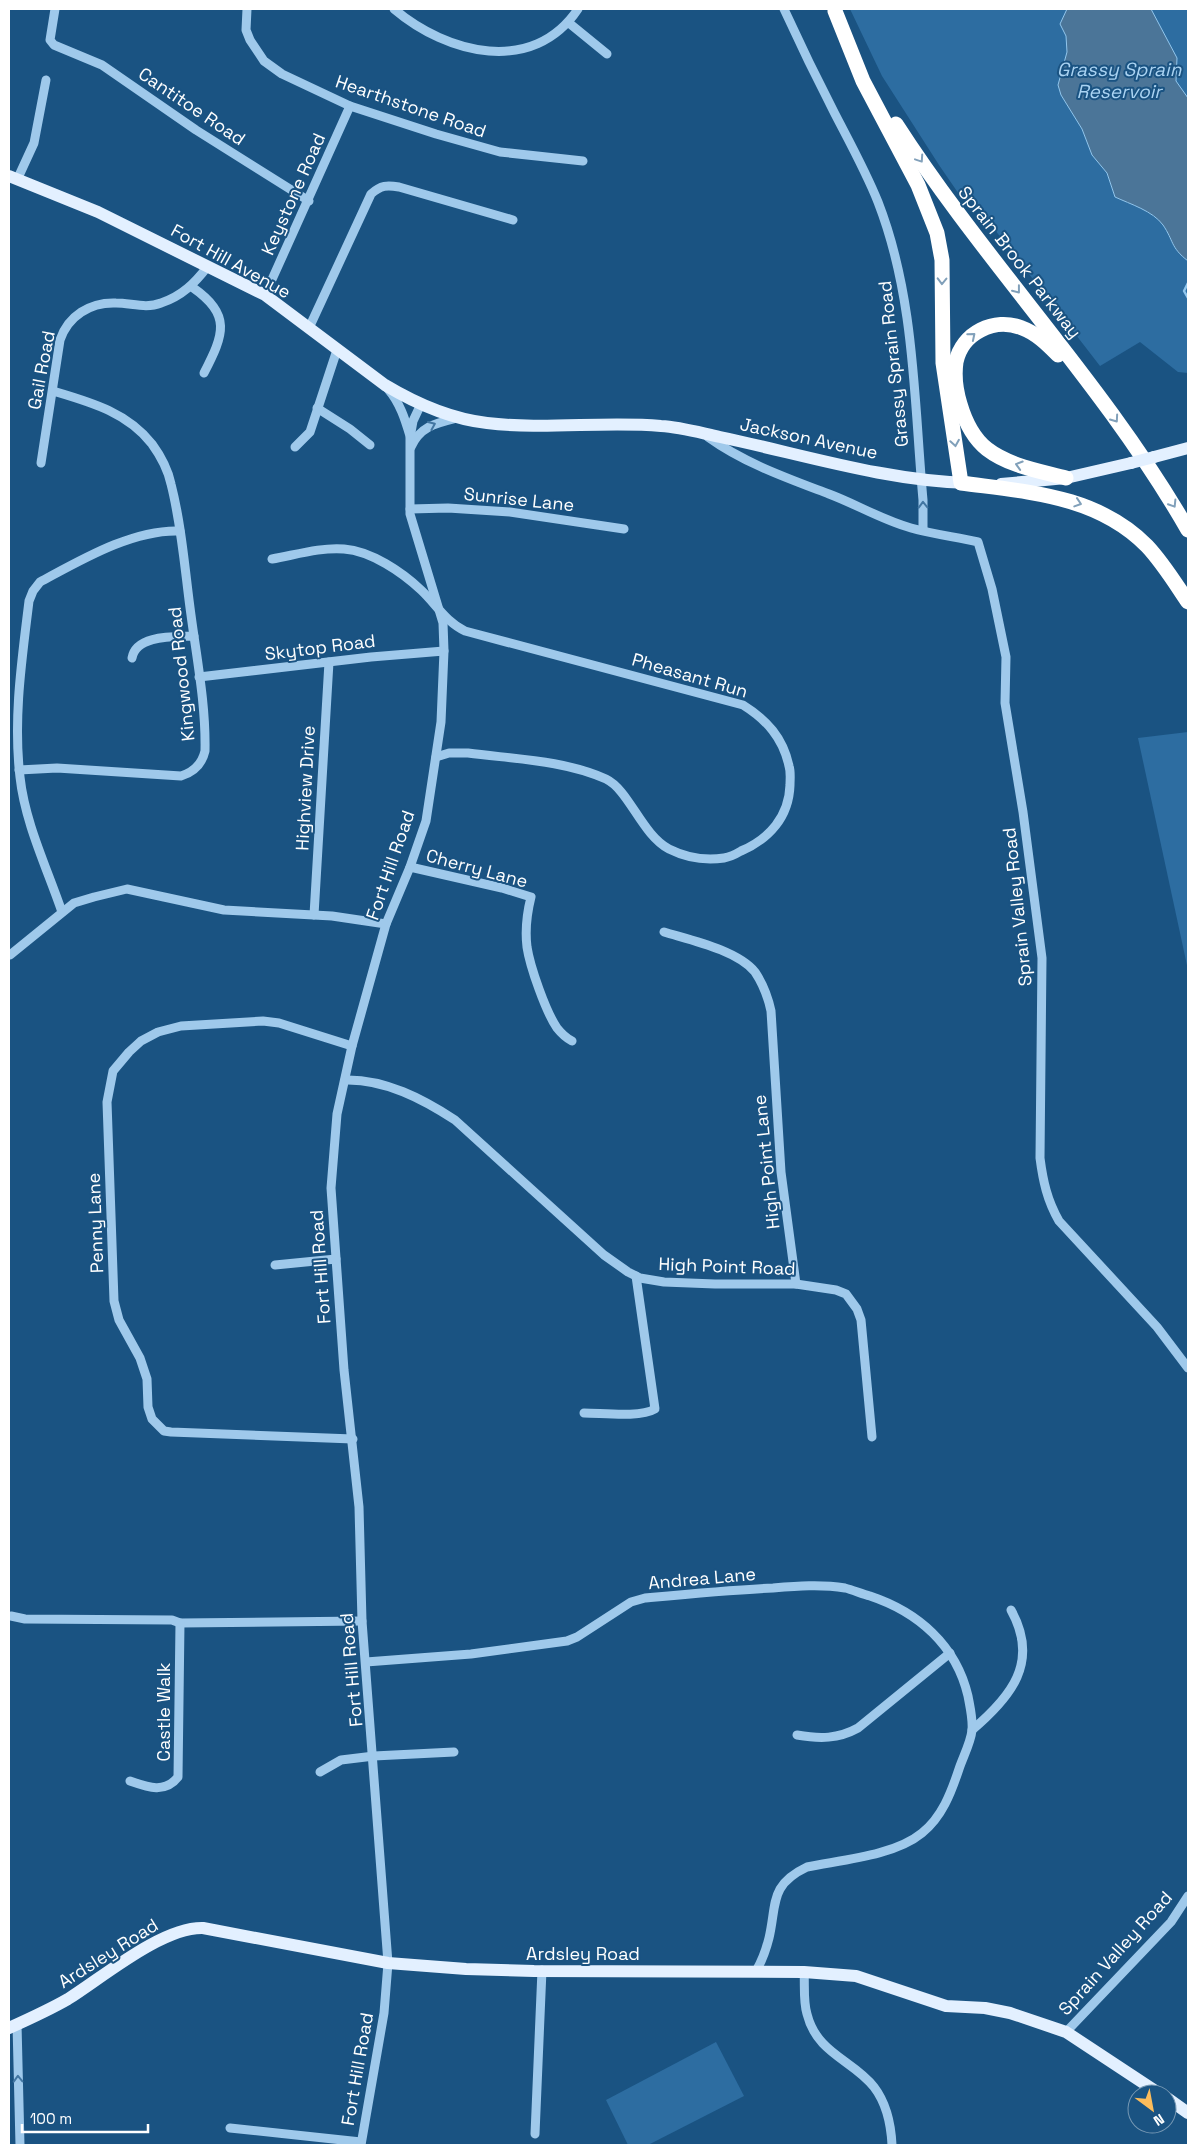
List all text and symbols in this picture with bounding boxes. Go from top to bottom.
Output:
water label: Grassy Sprain Reservoir [1057,57,1182,104]
street label: Cantitoe Road [134,62,250,150]
street label: Hearthstone Road [333,69,489,143]
street label: Keystone Road [256,129,330,259]
one-way arrow [914,154,923,163]
street label: Sprain Brook Parkway [953,181,1087,343]
street label: Fort Hill Avenue [167,219,295,303]
one-way arrow [937,278,947,285]
street label: Grassy Sprain Road [873,280,913,448]
one-way arrow [1011,284,1020,293]
street label: Gail Road [22,329,60,411]
one-way arrow [966,333,975,342]
street label: Jackson Avenue [738,412,880,464]
one-way arrow [1109,413,1118,423]
one-way arrow [427,421,436,432]
one-way arrow [949,439,960,447]
one-way arrow [1015,460,1024,470]
street label: Sunrise Lane [463,482,575,516]
one-way arrow [1074,498,1082,508]
one-way arrow [1166,499,1176,508]
one-way arrow [918,500,928,508]
street label: Kingwood Road [163,606,199,742]
street label: Skytop Road [263,629,377,665]
street label: Pheasant Run [629,647,751,703]
street label: Highview Drive [290,725,320,851]
street label: Fort Hill Road [361,807,419,923]
street label: Sprain Valley Road [997,827,1037,987]
street label: Cherry Lane [424,843,530,893]
street label: High Point Lane [748,1094,784,1230]
street label: Penny Lane [82,1172,108,1274]
street label: Fort Hill Road [305,1209,335,1325]
street label: High Point Road [658,1252,796,1280]
street label: Andrea Lane [647,1562,757,1594]
street label: Fort Hill Road [335,1612,367,1728]
street label: Castle Walk [152,1662,175,1761]
street label: Sprain Valley Road [1053,1886,1177,2020]
street label: Ardsley Road [54,1913,162,1993]
street label: Ardsley Road [526,1942,640,1965]
street label: Fort Hill Road [336,2011,378,2127]
one-way arrow [13,2075,23,2082]
north arrow [1127,2084,1177,2134]
scale bar [22,2102,149,2134]
text: 100 m [30,2109,72,2128]
text: N [1150,2110,1168,2130]

